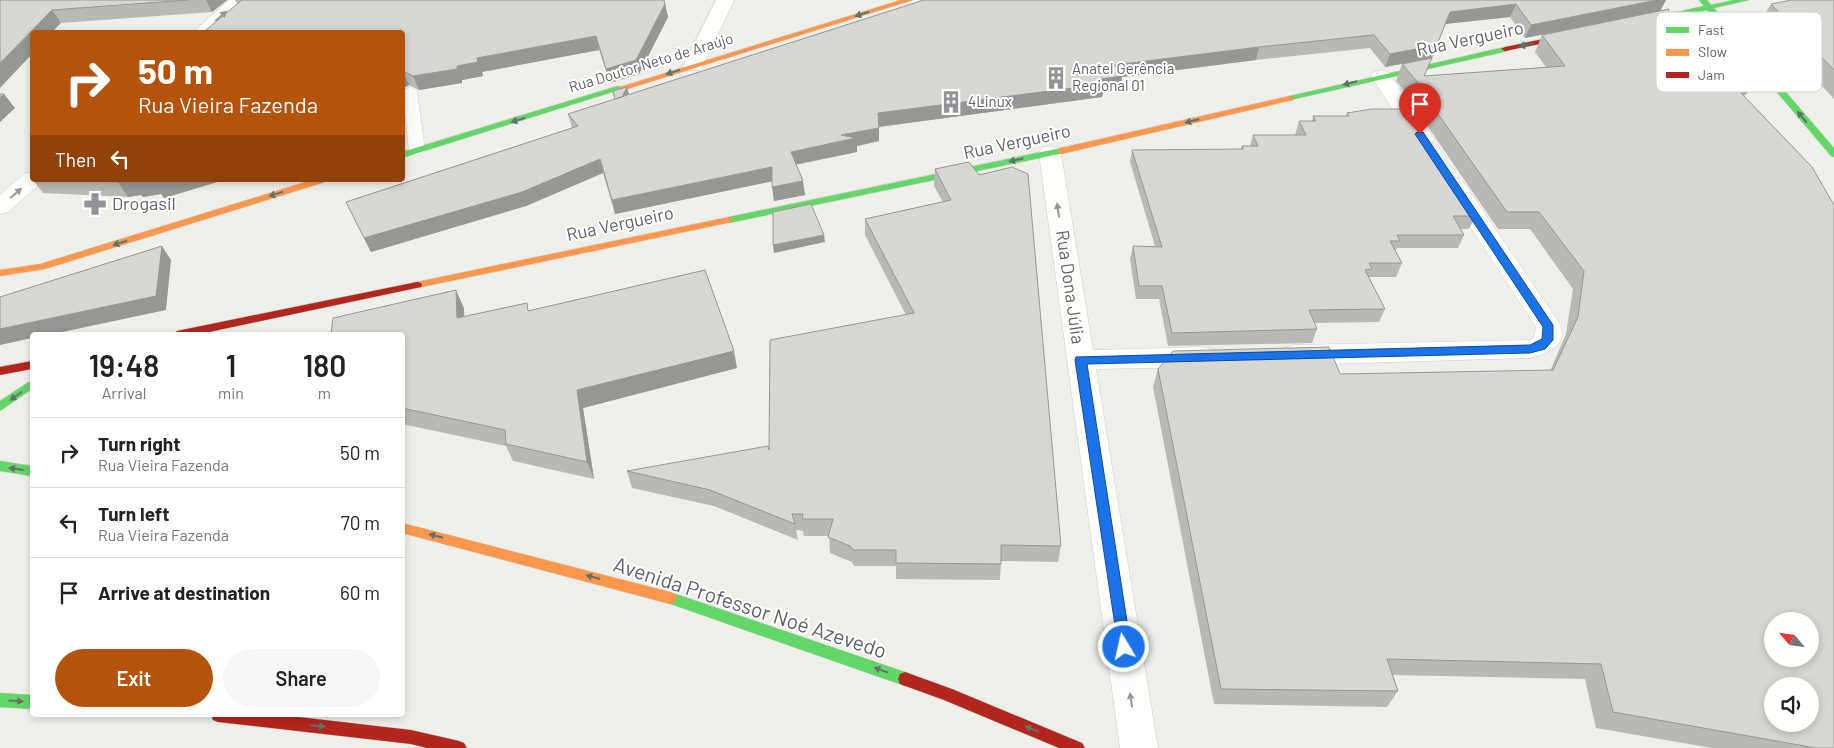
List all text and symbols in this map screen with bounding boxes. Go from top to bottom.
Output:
one-way arrow [214,11,227,22]
one-way arrow [854,11,869,19]
legend [1656,12,1822,92]
street label: Rua Vergueiro [1414,16,1525,60]
text: Fast [1698,21,1724,38]
street label: Rua Doutor Neto de Araújo [566,28,735,96]
one-way arrow [1518,41,1533,49]
text: Slow [1698,43,1727,60]
text: 50 m [138,49,213,91]
icon: right [55,50,120,115]
place label: Anatel Gerência Regional 01 [1072,59,1174,94]
building icon: Anatel Gerência Regional 01 [1043,65,1069,91]
text: Jam [1698,66,1725,83]
one-way arrow [665,68,680,76]
one-way arrow [1342,79,1357,87]
pin [1399,83,1441,134]
building icon: 4Linux [938,89,964,115]
icon: arrive [1406,90,1434,118]
text: Rua Vieira Fazenda [138,91,318,117]
place label: 4Linux [968,92,1012,110]
one-way arrow [1797,111,1808,124]
one-way arrow [510,116,525,124]
one-way arrow [1184,117,1199,125]
street label: Rua Vergueiro [961,119,1072,163]
icon: left [106,145,134,173]
text: Then [55,148,96,171]
one-way arrow [1008,156,1024,164]
one-way arrow [10,187,22,199]
pharmacy icon: Drogasil [82,191,108,217]
one-way arrow [268,191,283,199]
place label: Drogasil [112,192,176,214]
street label: Rua Vergueiro [564,201,675,245]
one-way arrow [1054,202,1062,218]
street label: Rua Dona Júlia [1052,228,1090,345]
one-way arrow [113,239,128,247]
text: 19:48 [89,347,159,383]
text: 1 [226,347,236,383]
text: 180 [303,347,346,383]
text: Arrival [102,383,146,402]
text: min [218,383,244,402]
text: m [318,383,331,402]
one-way arrow [10,390,23,401]
text: Turn right [98,432,180,455]
icon: right [55,439,83,467]
text: 50 m [340,441,380,464]
text: Rua Vieira Fazenda [98,455,229,474]
one-way arrow [8,464,24,472]
text: Turn left [98,502,169,525]
icon: left [55,509,83,537]
text: 70 m [341,511,380,534]
text: Rua Vieira Fazenda [98,525,229,544]
one-way arrow [428,532,443,540]
street label: Avenida Professor Noé Azevedo [611,551,890,663]
one-way arrow [586,573,601,581]
icon: arrive [55,579,83,607]
text: Arrive at destination [98,581,270,604]
text: 60 m [340,581,380,604]
north arrow [1764,612,1819,668]
map controls [1764,612,1819,732]
position arrow [1097,620,1149,672]
button: Exit [55,649,213,707]
button: Share [223,649,380,707]
one-way arrow [873,666,888,673]
button: sound [1764,677,1819,732]
one-way arrow [1127,691,1135,707]
one-way arrow [9,697,25,705]
one-way arrow [311,722,327,730]
one-way arrow [1025,725,1039,733]

